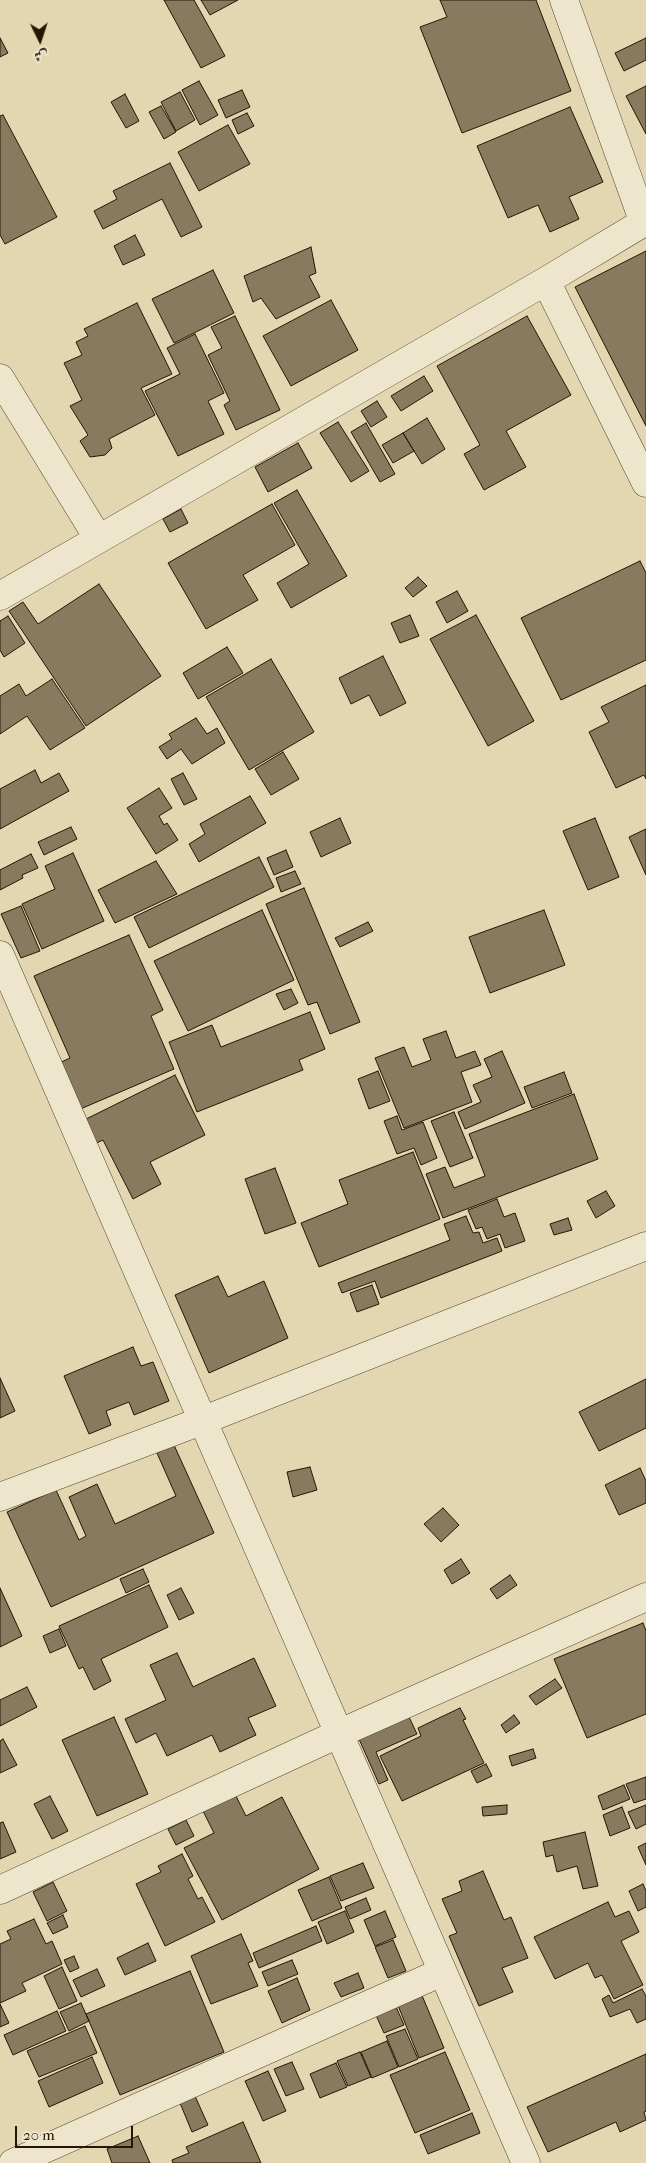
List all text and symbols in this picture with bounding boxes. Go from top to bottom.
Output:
north arrow [15,15,65,65]
text: ش [34,46,49,64]
scale bar [18,2116,135,2148]
text: 20 m [23,2126,55,2144]

